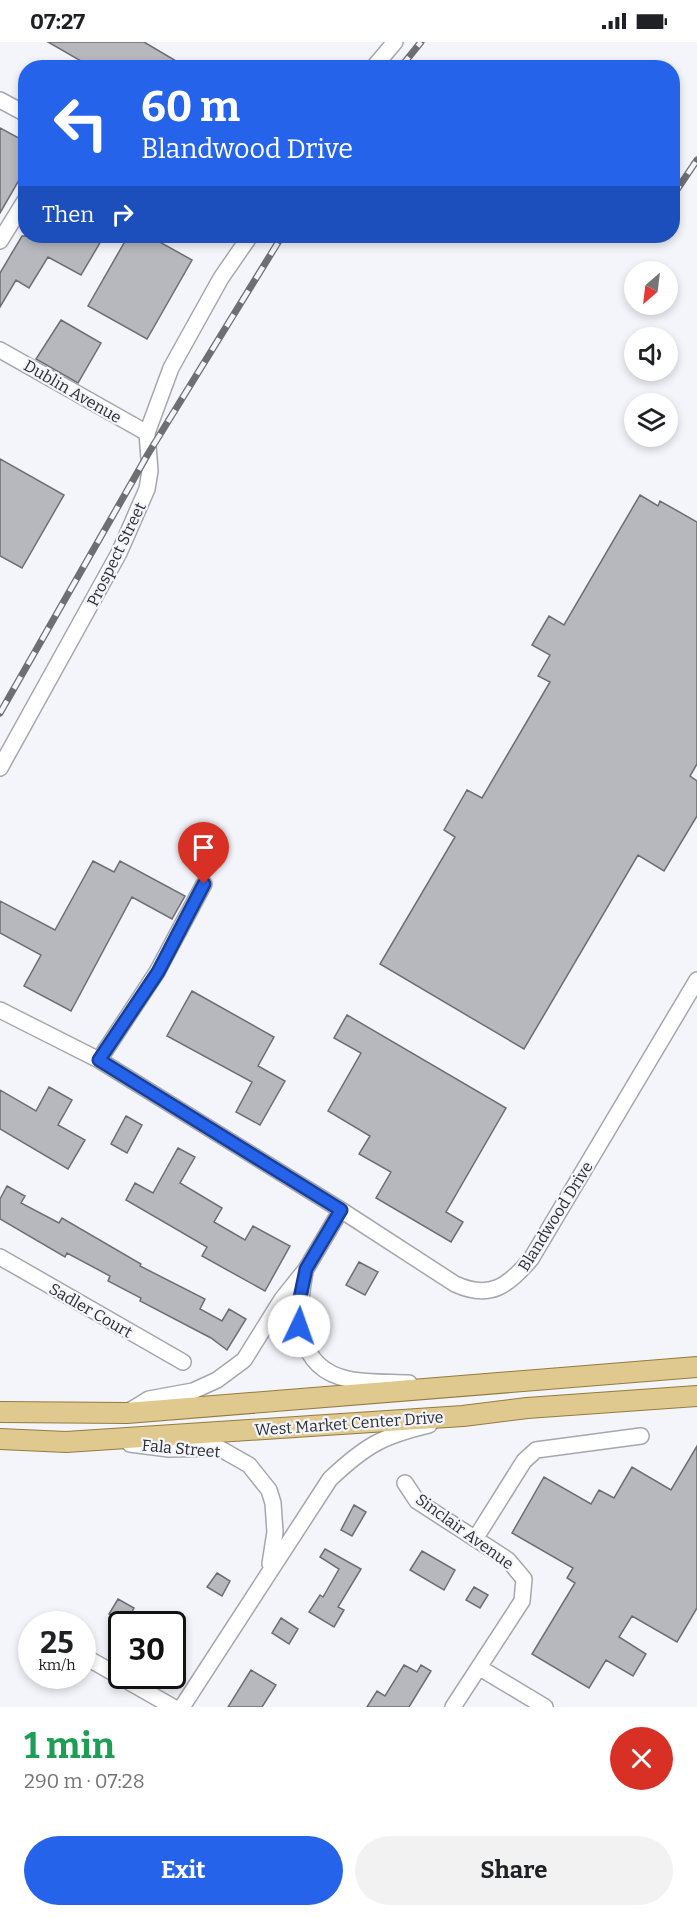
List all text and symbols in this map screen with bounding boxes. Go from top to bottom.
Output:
text: 07:27 [30,8,85,35]
text: 60 m [141,82,240,132]
icon: left [42,84,120,162]
text: Blandwood Drive [141,133,353,165]
icon: right [106,198,139,231]
text: Then [42,201,94,228]
north arrow [624,261,678,315]
map controls [624,261,678,447]
button: sound [624,327,678,381]
street label: Dublin Avenue [21,356,125,427]
button: layers [624,393,678,447]
street label: Prospect Street [83,499,150,609]
pin [178,822,229,884]
icon: arrive [187,831,220,864]
street label: Blandwood Drive [514,1158,597,1275]
street label: Sadler Court [46,1279,136,1342]
position arrow [267,1294,331,1358]
street label: West Market Center Drive [254,1407,444,1440]
street label: Fala Street [141,1436,221,1461]
street label: Sinclair Avenue [412,1490,517,1573]
speed limit sign: 30 [108,1611,186,1689]
text: 25 [40,1625,74,1661]
text: km/h [38,1656,76,1674]
text: 1 min [24,1724,115,1768]
button: close [610,1727,673,1790]
text: 290 m · 07:28 [24,1769,145,1793]
button: Exit [24,1836,343,1905]
button: Share [355,1836,673,1905]

